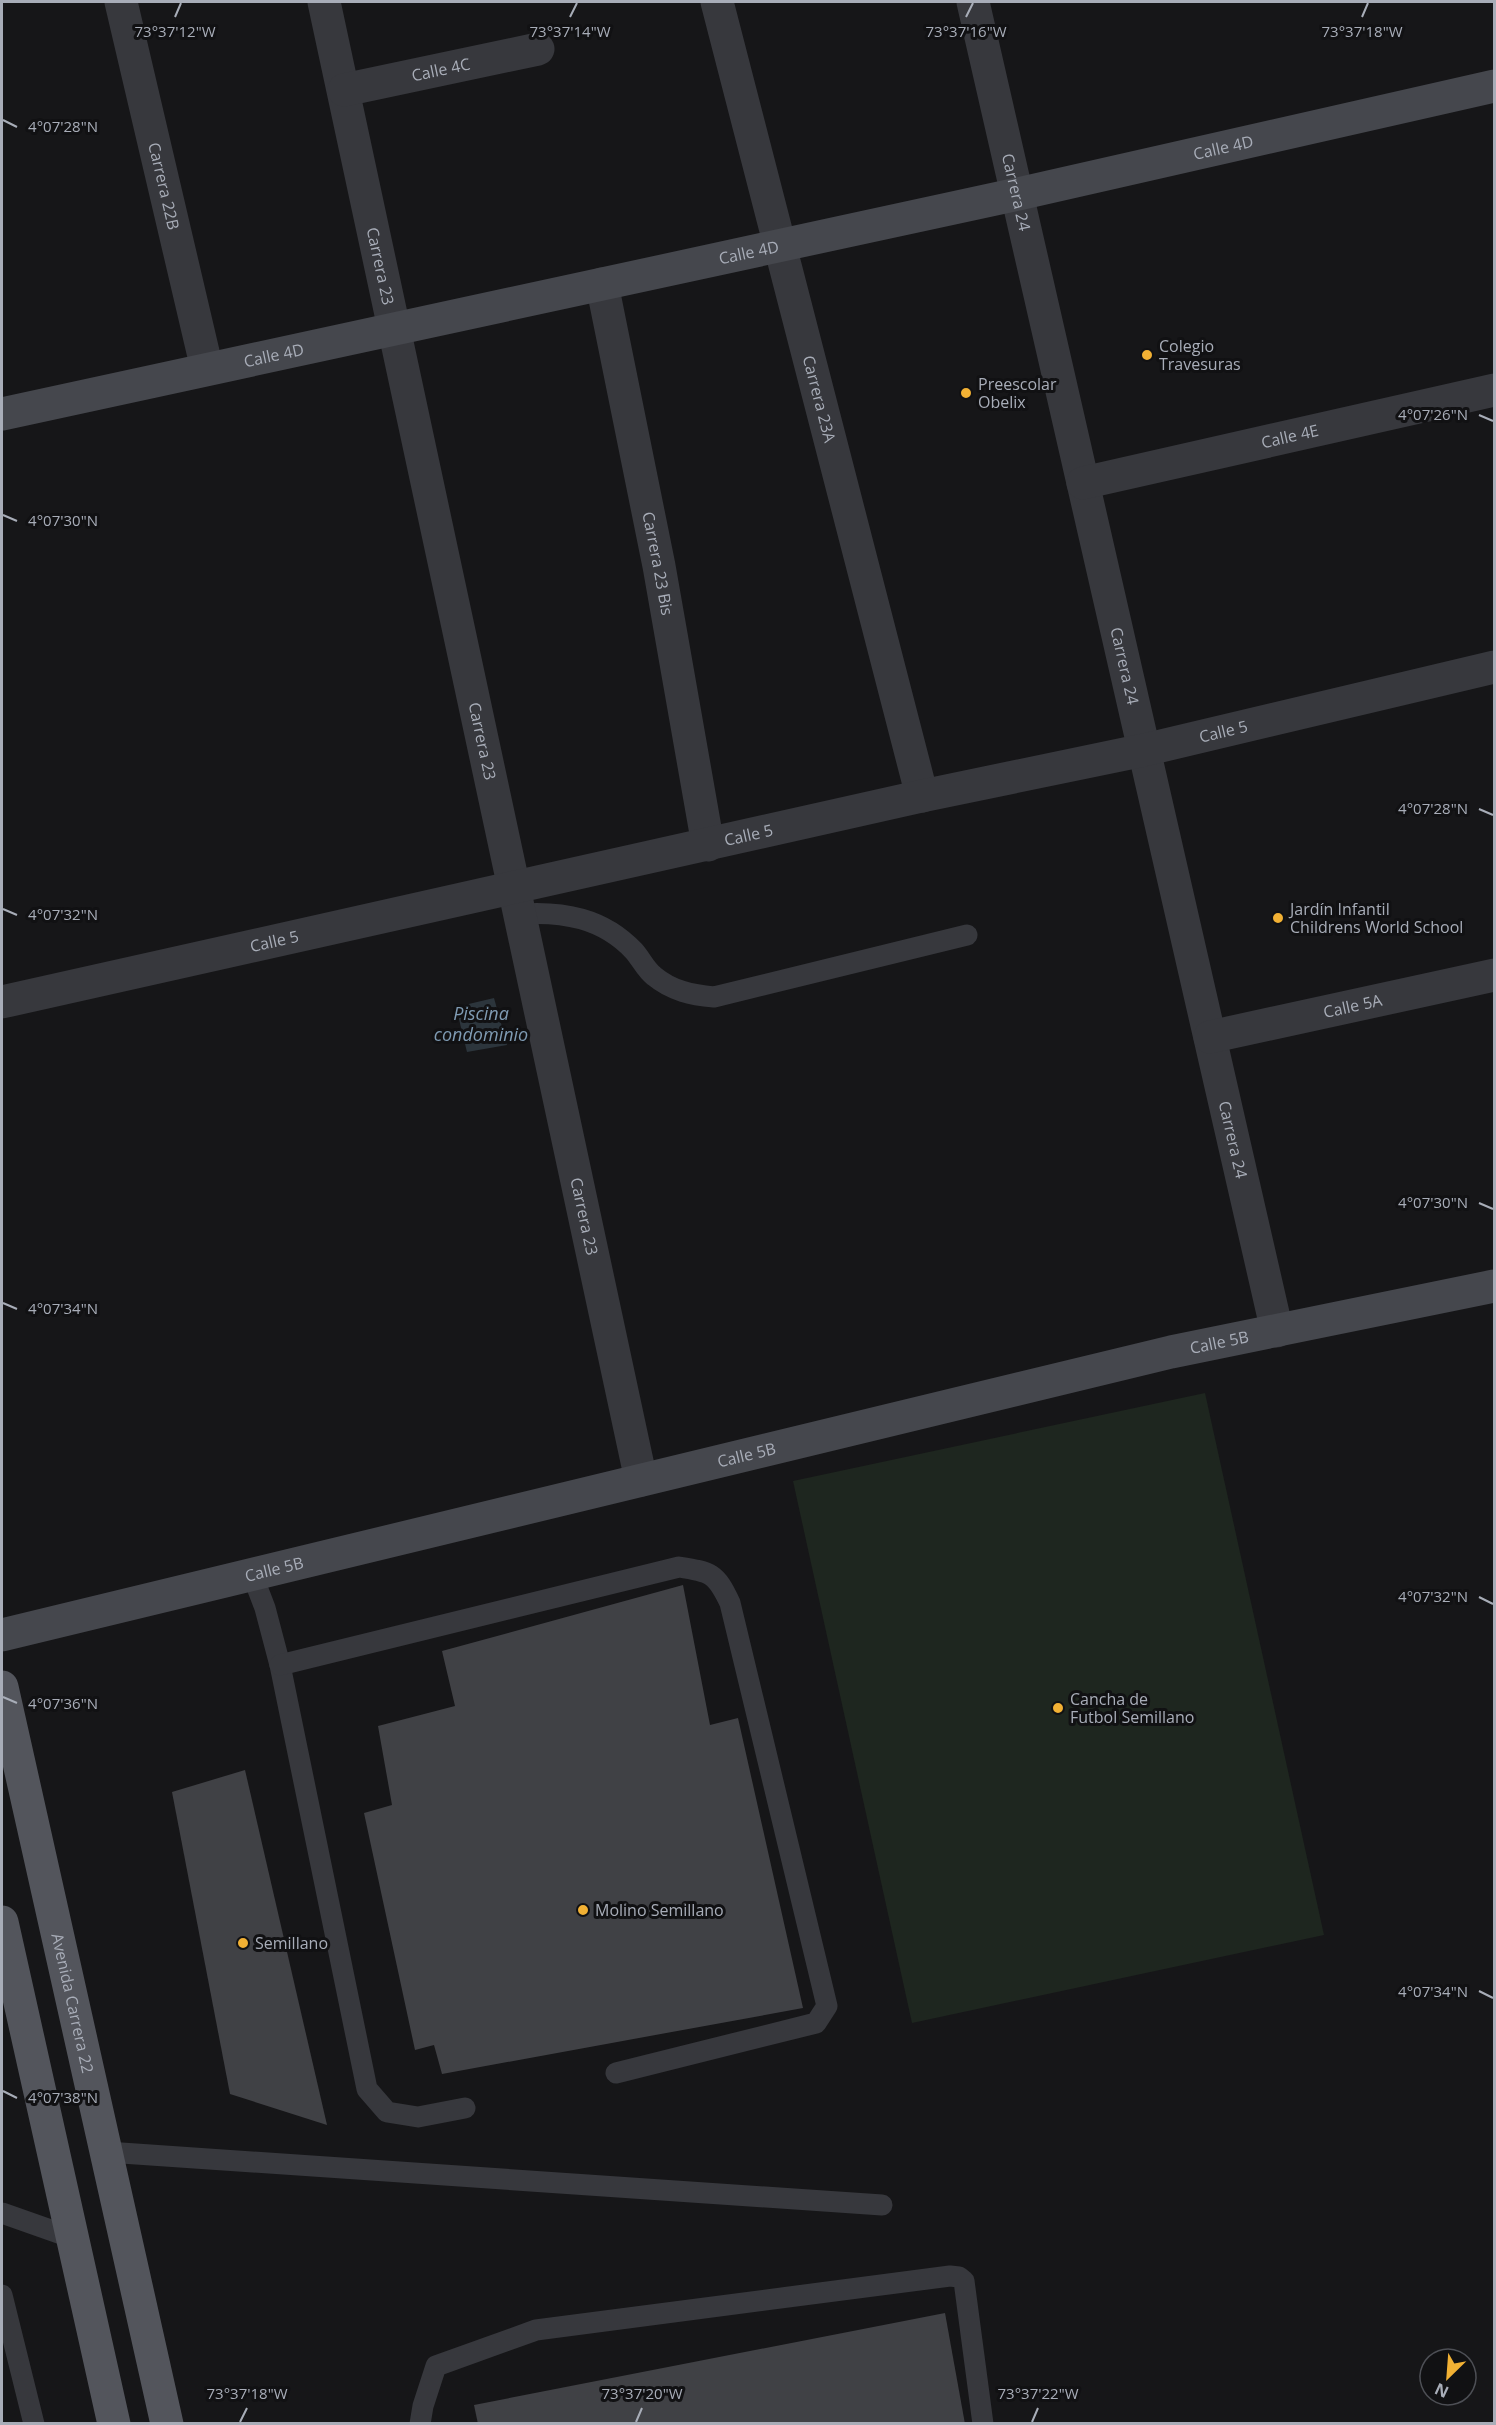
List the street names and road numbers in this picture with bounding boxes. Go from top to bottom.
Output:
street label: Calle 4C [410,53,472,86]
street label: Calle 4D [1191,130,1255,165]
street label: Carrera 22B [143,140,185,232]
street label: Carrera 24 [997,151,1036,233]
street label: Carrera 23 [362,225,400,307]
street label: Calle 4D [717,235,781,270]
street label: Calle 4D [242,338,306,372]
street label: Carrera 23A [798,353,841,446]
street label: Calle 4E [1259,419,1321,453]
street label: Carrera 23 Bis [637,510,678,617]
street label: Carrera 24 [1105,625,1144,707]
street label: Carrera 23 [464,700,502,782]
street label: Calle 5 [1197,715,1250,748]
street label: Calle 5 [722,819,775,851]
street label: Calle 5 [248,925,301,957]
street label: Calle 5A [1321,989,1385,1023]
street label: Carrera 24 [1214,1099,1253,1181]
street label: Carrera 23 [565,1175,603,1257]
street label: Calle 5B [1188,1325,1251,1359]
street label: Calle 5B [715,1437,778,1472]
street label: Calle 5B [243,1551,306,1587]
street label: Avenida Carrera 22 [46,1931,99,2075]

